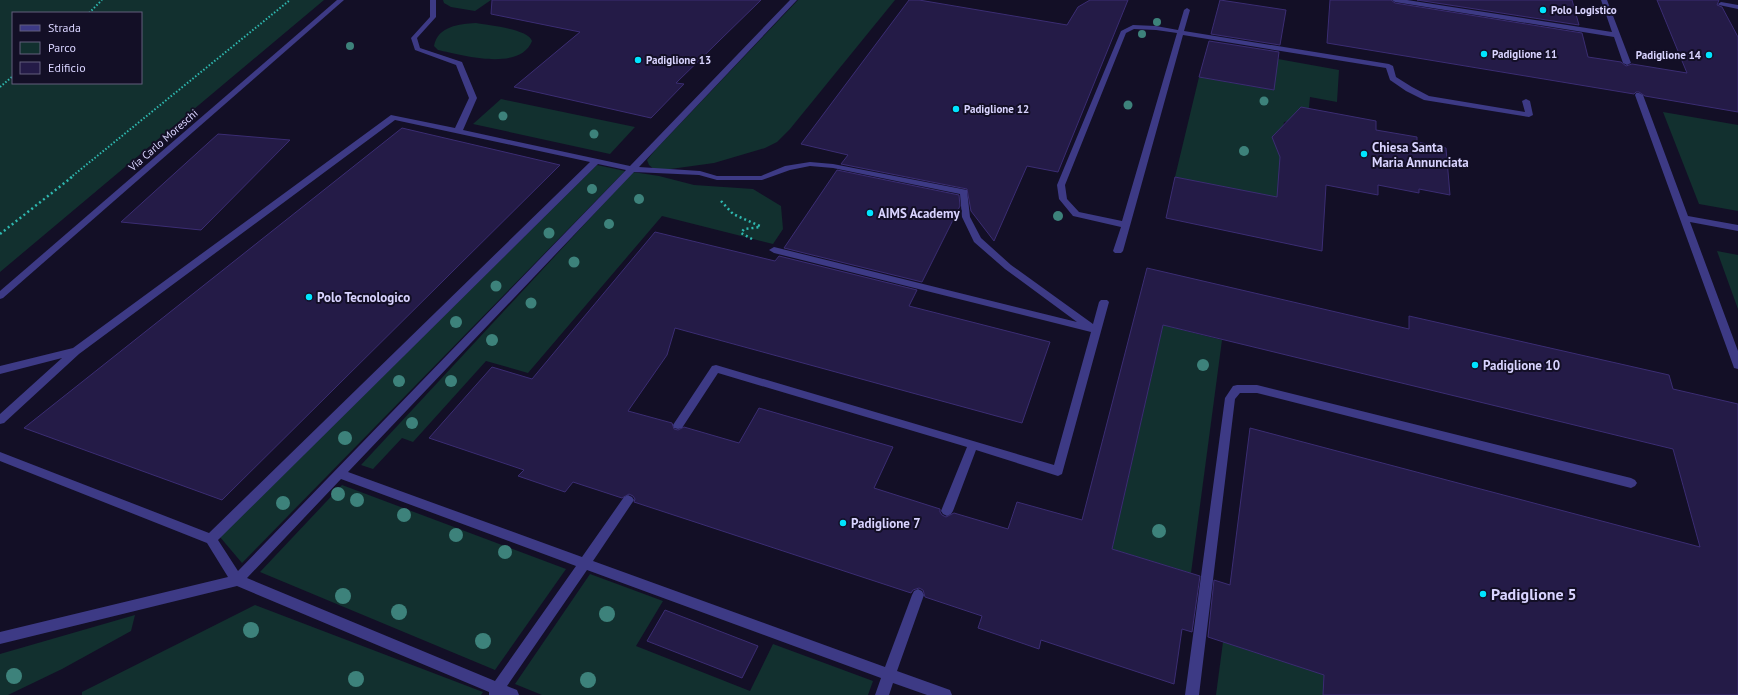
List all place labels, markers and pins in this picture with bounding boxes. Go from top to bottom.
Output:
place label: Polo Logistico [1551,3,1617,17]
marker: Polo Logistico [1538,5,1548,15]
place label: Padiglione 11 [1492,47,1557,61]
place label: Padiglione 14 [1636,48,1702,62]
marker: Padiglione 11 [1479,49,1489,59]
marker: Padiglione 14 [1704,50,1714,60]
place label: Padiglione 13 [646,53,711,67]
marker: Padiglione 13 [633,55,643,65]
place label: Padiglione 12 [964,102,1029,116]
marker: Padiglione 12 [951,104,961,114]
place label: Chiesa Santa Maria Annunciata [1372,139,1469,171]
marker: Chiesa Santa Maria Annunciata [1359,149,1369,159]
place label: AIMS Academy [878,205,960,222]
marker: AIMS Academy [865,208,875,218]
place label: Polo Tecnologico [317,289,410,306]
marker: Polo Tecnologico [304,292,314,302]
place label: Padiglione 10 [1483,357,1560,374]
marker: Padiglione 10 [1470,360,1480,370]
place label: Padiglione 7 [851,515,921,532]
marker: Padiglione 7 [838,518,848,528]
place label: Padiglione 5 [1491,584,1577,604]
marker: Padiglione 5 [1478,589,1488,599]

